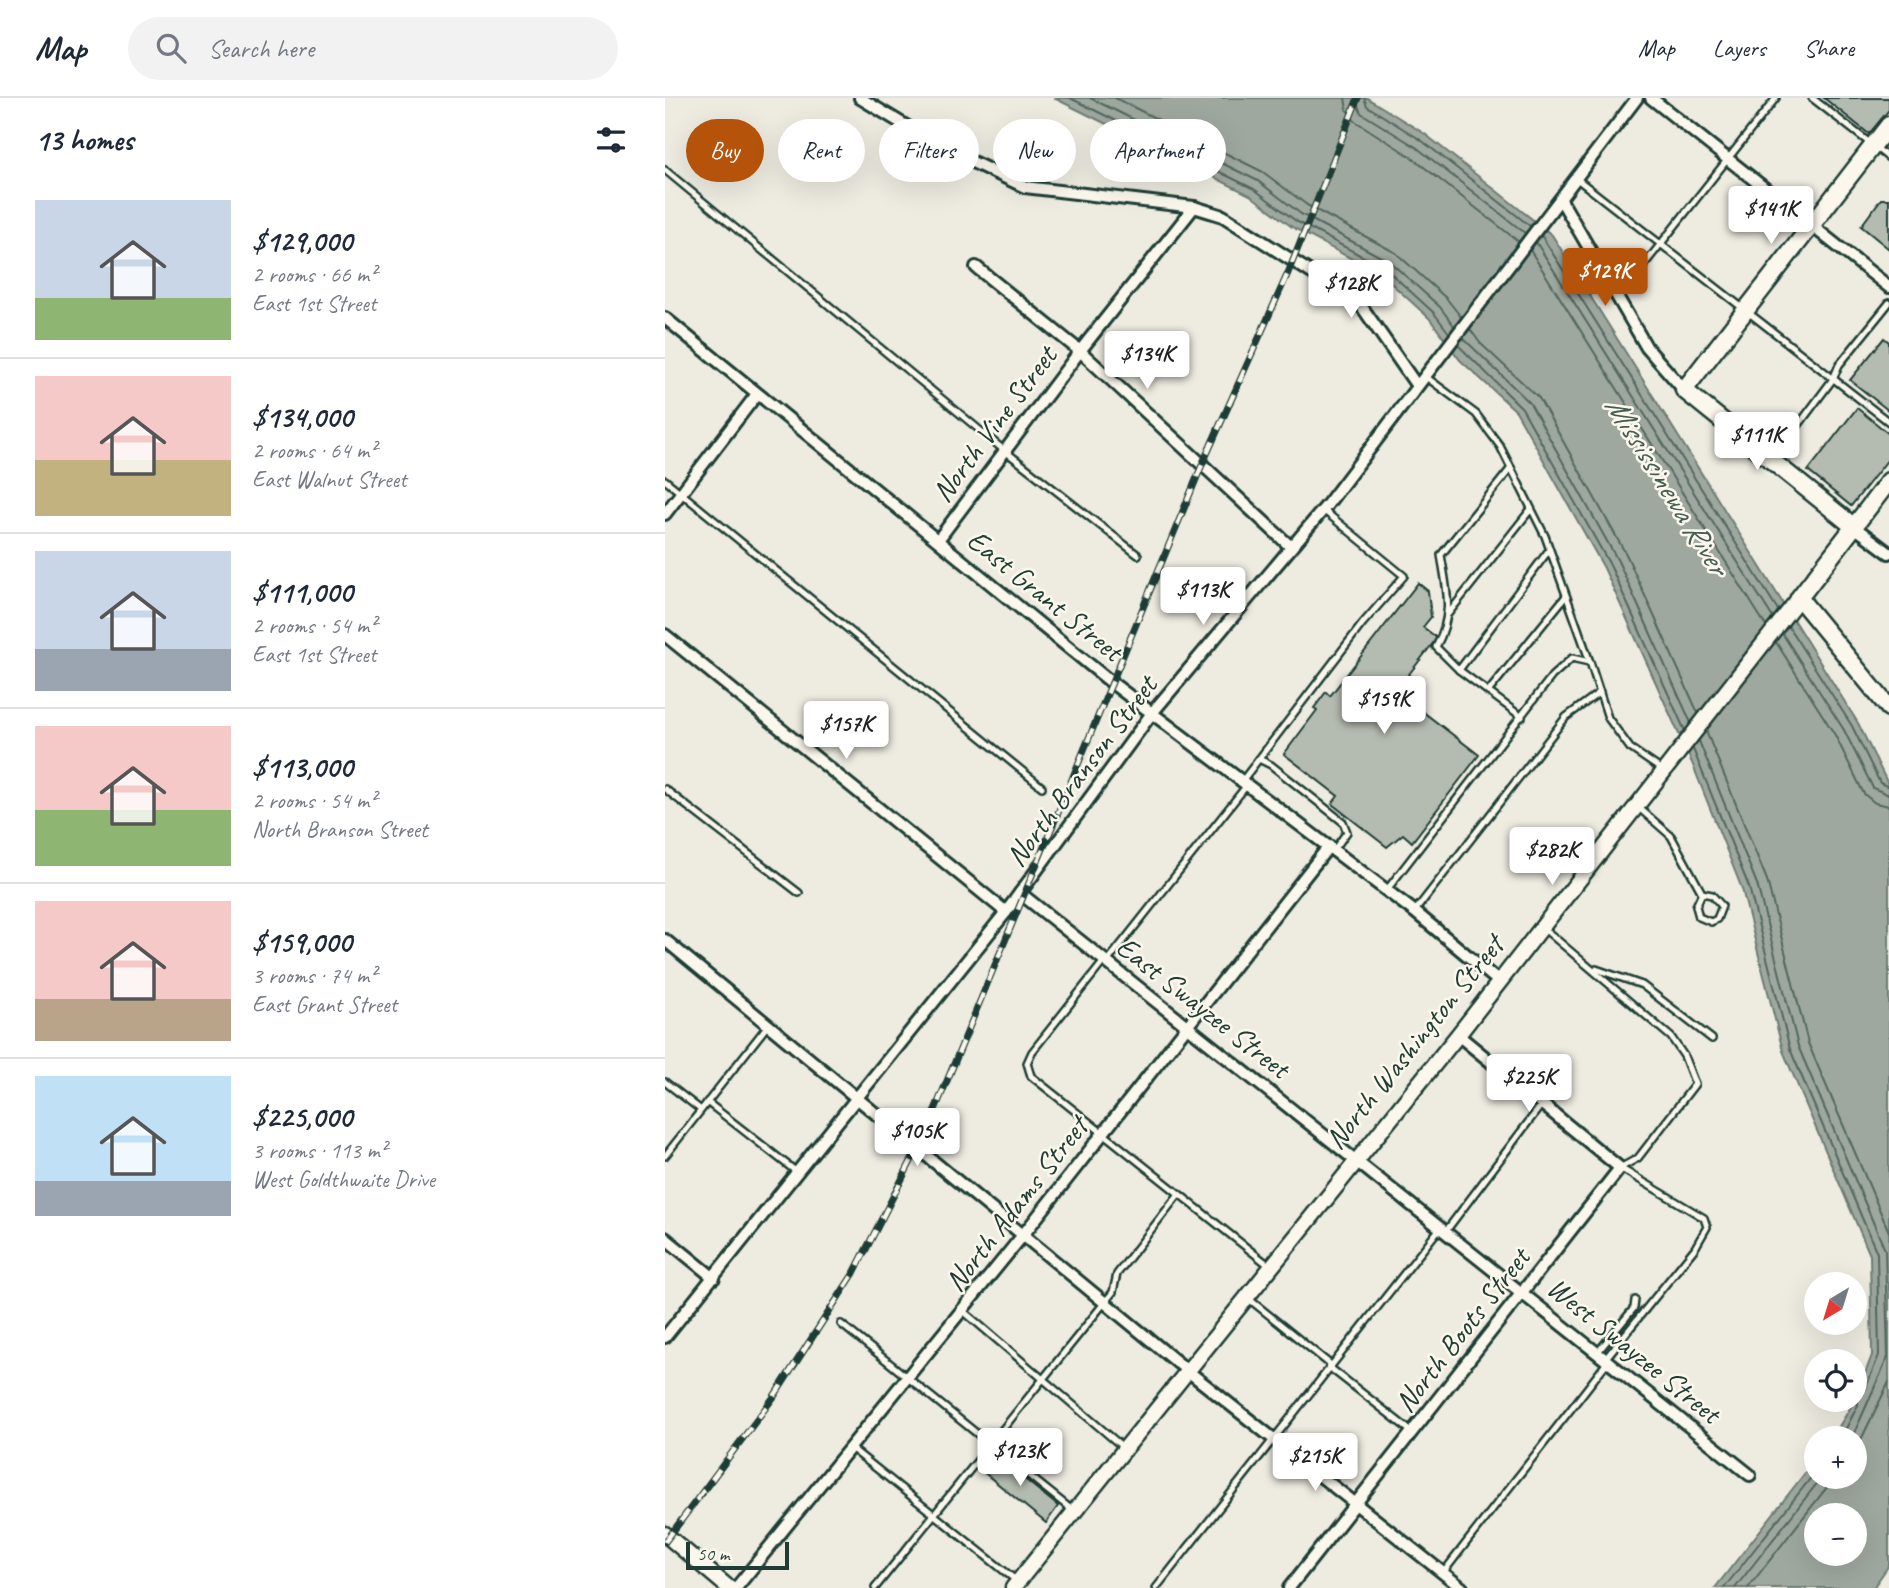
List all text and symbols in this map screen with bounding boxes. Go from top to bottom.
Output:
search box [128,17,618,80]
text: Map [35,27,86,69]
icon: search [152,29,190,67]
text: Search here [208,32,314,65]
text: Map [1638,33,1675,63]
text: Layers [1713,33,1766,63]
text: Share [1804,33,1854,63]
chip: Buy [686,119,764,182]
chip: Rent [778,119,865,182]
chip: Filters [879,119,979,182]
chip: New [993,119,1076,182]
chip: Apartment [1090,119,1226,182]
text: 13 homes [35,121,133,159]
icon: filters [592,121,630,159]
pin: $141K [1722,186,1820,246]
text: $141K [1744,194,1798,223]
text: $129,000 [252,222,352,260]
icon: home [91,228,175,312]
pin: $129K [1556,248,1654,308]
text: $129K [1579,256,1631,285]
text: 2 rooms · 66 m² [252,260,376,289]
pin: $128K [1302,260,1400,320]
text: $128K [1324,268,1378,297]
text: East 1st Street [252,289,376,318]
pin: $134K [1098,331,1196,391]
street label: North Vine Street [923,336,1067,509]
text: $134K [1120,339,1174,368]
water label: Mississinewa River [1596,388,1740,586]
text: $134,000 [252,398,352,436]
icon: home [91,404,175,488]
pin: $111K [1708,412,1806,472]
text: $111K [1730,420,1784,449]
text: 2 rooms · 64 m² [252,436,376,465]
text: East Walnut Street [252,465,407,494]
street label: East Grant Street [959,521,1133,671]
pin: $113K [1154,568,1252,627]
text: $111,000 [252,573,352,611]
text: $113K [1176,575,1230,604]
icon: home [91,579,175,663]
text: 2 rooms · 54 m² [252,611,376,640]
text: East 1st Street [252,640,376,669]
street label: North Branson Street [997,666,1167,874]
pin: $159K [1335,676,1433,736]
text: $159K [1358,684,1410,713]
pin: $157K [797,702,895,761]
text: $157K [820,709,872,738]
text: $113,000 [252,748,352,786]
icon: home [91,754,175,838]
text: 2 rooms · 54 m² [252,786,376,815]
text: North Branson Street [252,815,428,844]
pin: $282K [1503,828,1601,887]
text: $282K [1525,835,1579,864]
text: $159,000 [252,923,352,961]
street label: North Washington Street [1316,924,1514,1157]
street label: East Swayzee Street [1109,927,1300,1088]
icon: home [91,929,175,1013]
text: 3 rooms · 74 m² [252,961,376,990]
text: East Grant Street [252,990,397,1019]
pin: $225K [1480,1054,1578,1114]
text: $225K [1503,1062,1555,1091]
text: $225,000 [252,1098,352,1136]
icon: home [91,1104,175,1188]
street label: North Adams Street [936,1106,1099,1299]
pin: $105K [868,1108,966,1168]
text: $105K [891,1116,943,1145]
text: 3 rooms · 113 m² [252,1136,387,1165]
text: West Goldthwaite Drive [252,1165,435,1194]
street label: North Boots Street [1386,1238,1540,1420]
street label: West Swayzee Street [1540,1268,1731,1434]
north arrow [1804,1272,1867,1335]
map controls [1804,1272,1867,1566]
button: locate [1804,1349,1867,1412]
button: + [1804,1426,1867,1489]
pin: $123K [971,1428,1069,1488]
pin: $215K [1266,1434,1364,1493]
text: $123K [993,1436,1047,1465]
text: $215K [1289,1441,1341,1470]
button: − [1804,1503,1867,1566]
scale bar [686,1539,789,1571]
text: 50 m [697,1542,729,1566]

